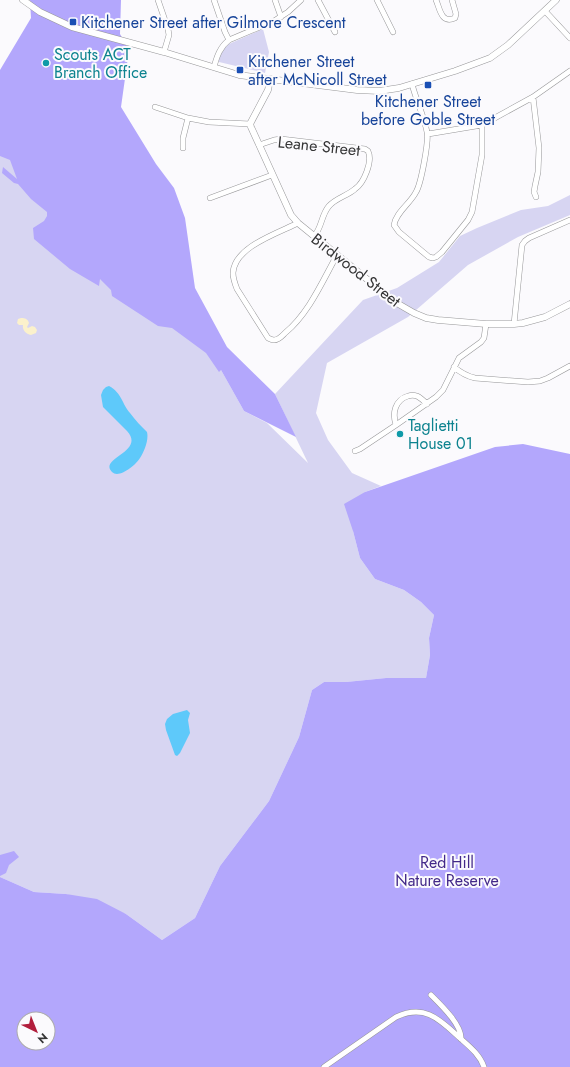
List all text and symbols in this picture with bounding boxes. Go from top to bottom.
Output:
place label: Kitchener Street after Gilmore Crescent [81,11,346,34]
marker: Kitchener Street after Gilmore Crescent [68,17,78,27]
place label: Scouts ACT Branch Office [54,43,147,84]
place label: Kitchener Street after McNicoll Street [248,50,387,91]
marker: Scouts ACT Branch Office [41,58,51,68]
marker: Kitchener Street after McNicoll Street [235,65,245,75]
marker: Kitchener Street before Goble Street [423,80,433,90]
place label: Kitchener Street before Goble Street [361,90,495,131]
street label: Leane Street [277,130,362,162]
street label: Birdwood Street [306,228,406,312]
place label: Taglietti House 01 [408,414,473,455]
marker: Taglietti House 01 [395,429,405,439]
park label: Red Hill Nature Reserve [395,851,499,892]
north arrow [16,1011,56,1051]
text: N [34,1029,51,1047]

